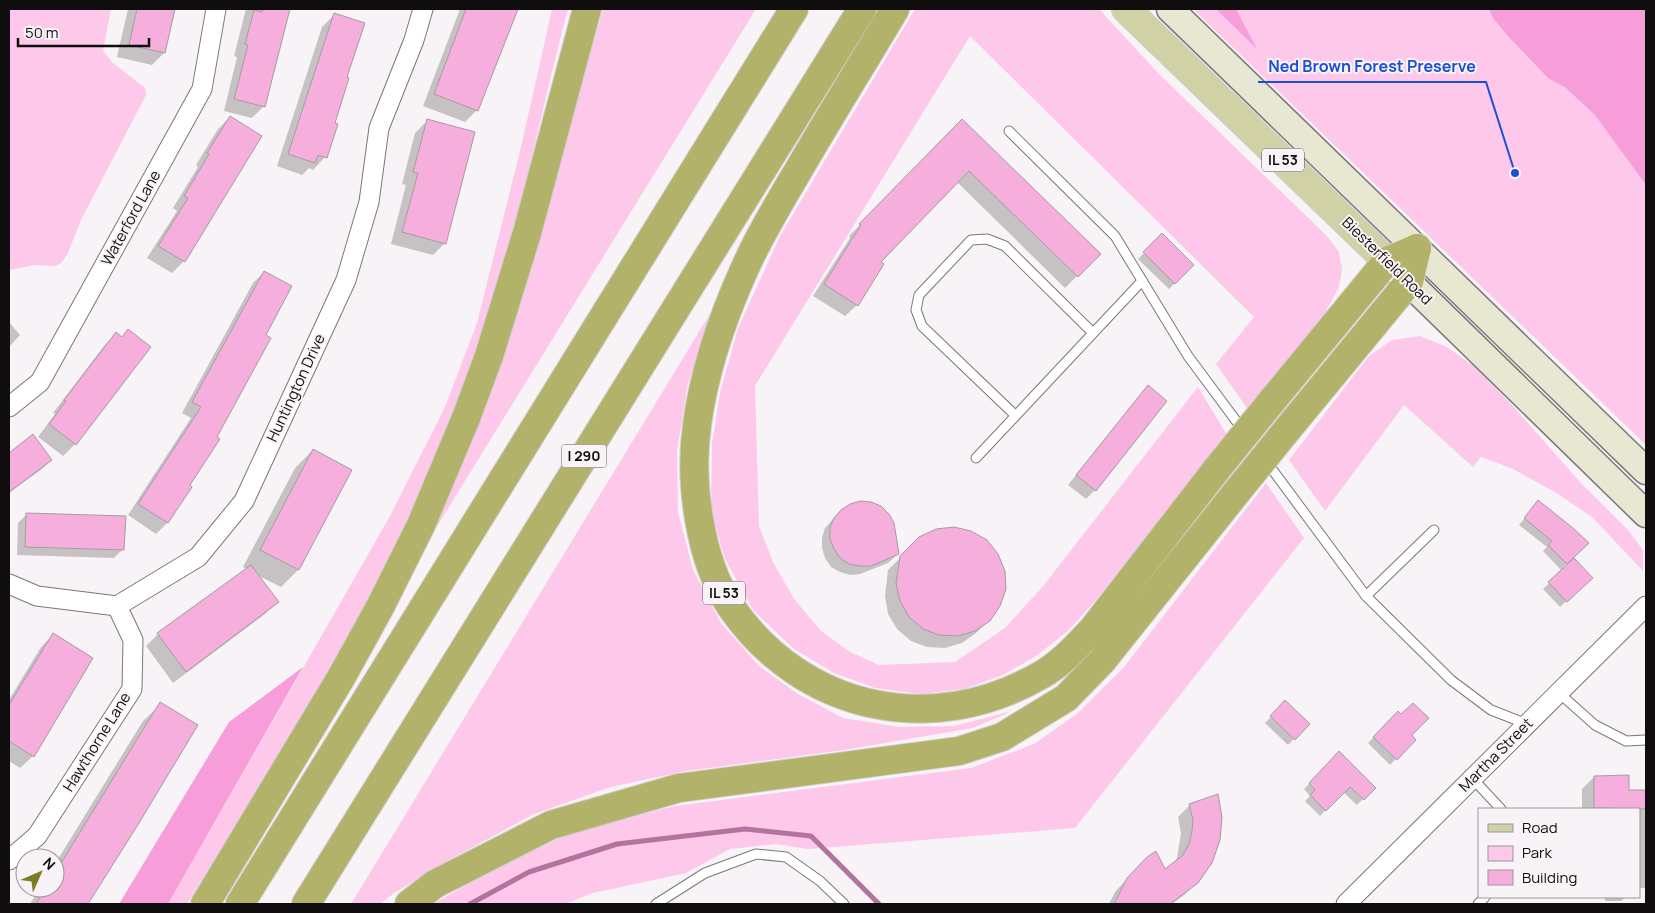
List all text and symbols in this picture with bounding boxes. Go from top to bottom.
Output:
scale bar [18,15,149,47]
text: 50 m [25,22,59,43]
callout: Ned Brown Forest Preserve [1258,51,1486,82]
text: Ned Brown Forest Preserve [1268,55,1476,77]
road number: IL 53 [1262,148,1304,172]
street label: Waterford Lane [96,166,166,269]
street label: Biesterfield Road [1338,212,1437,309]
street label: Huntington Drive [261,330,330,445]
road number: I 290 [562,444,606,468]
road number: IL 53 [703,582,745,604]
street label: Hawthorne Lane [58,688,136,795]
street label: Martha Street [1454,713,1537,796]
legend [1478,808,1640,898]
text: Road [1522,817,1558,838]
text: Park [1522,842,1552,863]
north arrow [15,848,65,898]
text: N [39,853,60,874]
text: Building [1522,867,1577,888]

